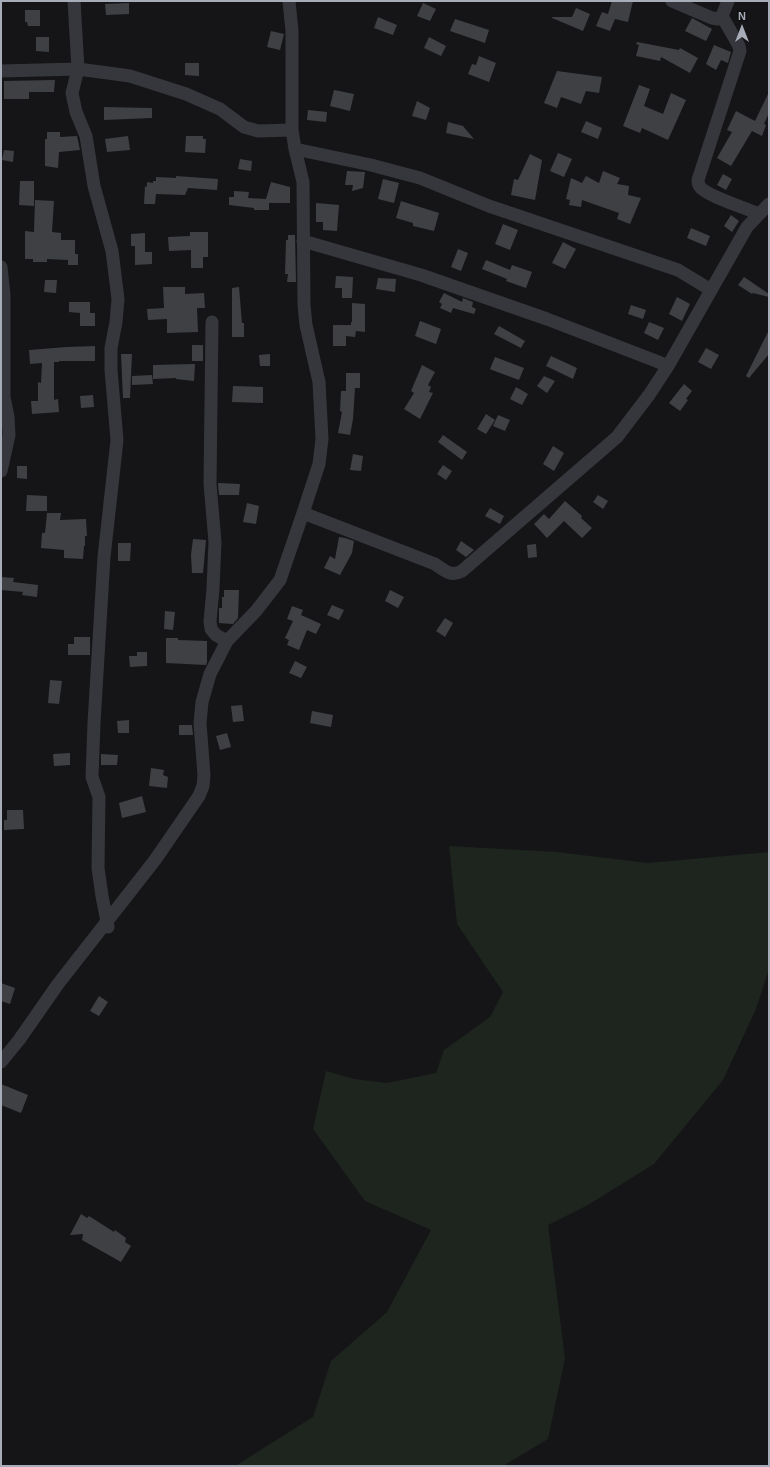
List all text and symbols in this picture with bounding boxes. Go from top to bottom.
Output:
north arrow [722,8,762,48]
text: N [738,10,746,22]

